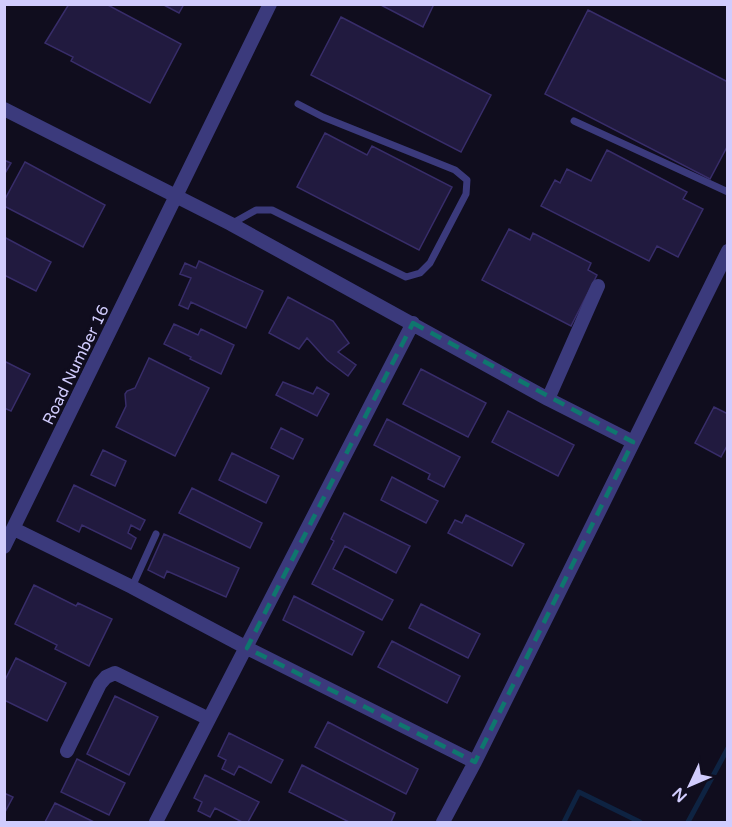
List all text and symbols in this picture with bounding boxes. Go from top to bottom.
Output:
street label: Road Number 16 [38,302,114,428]
north arrow [660,755,720,815]
text: N [668,783,692,806]

